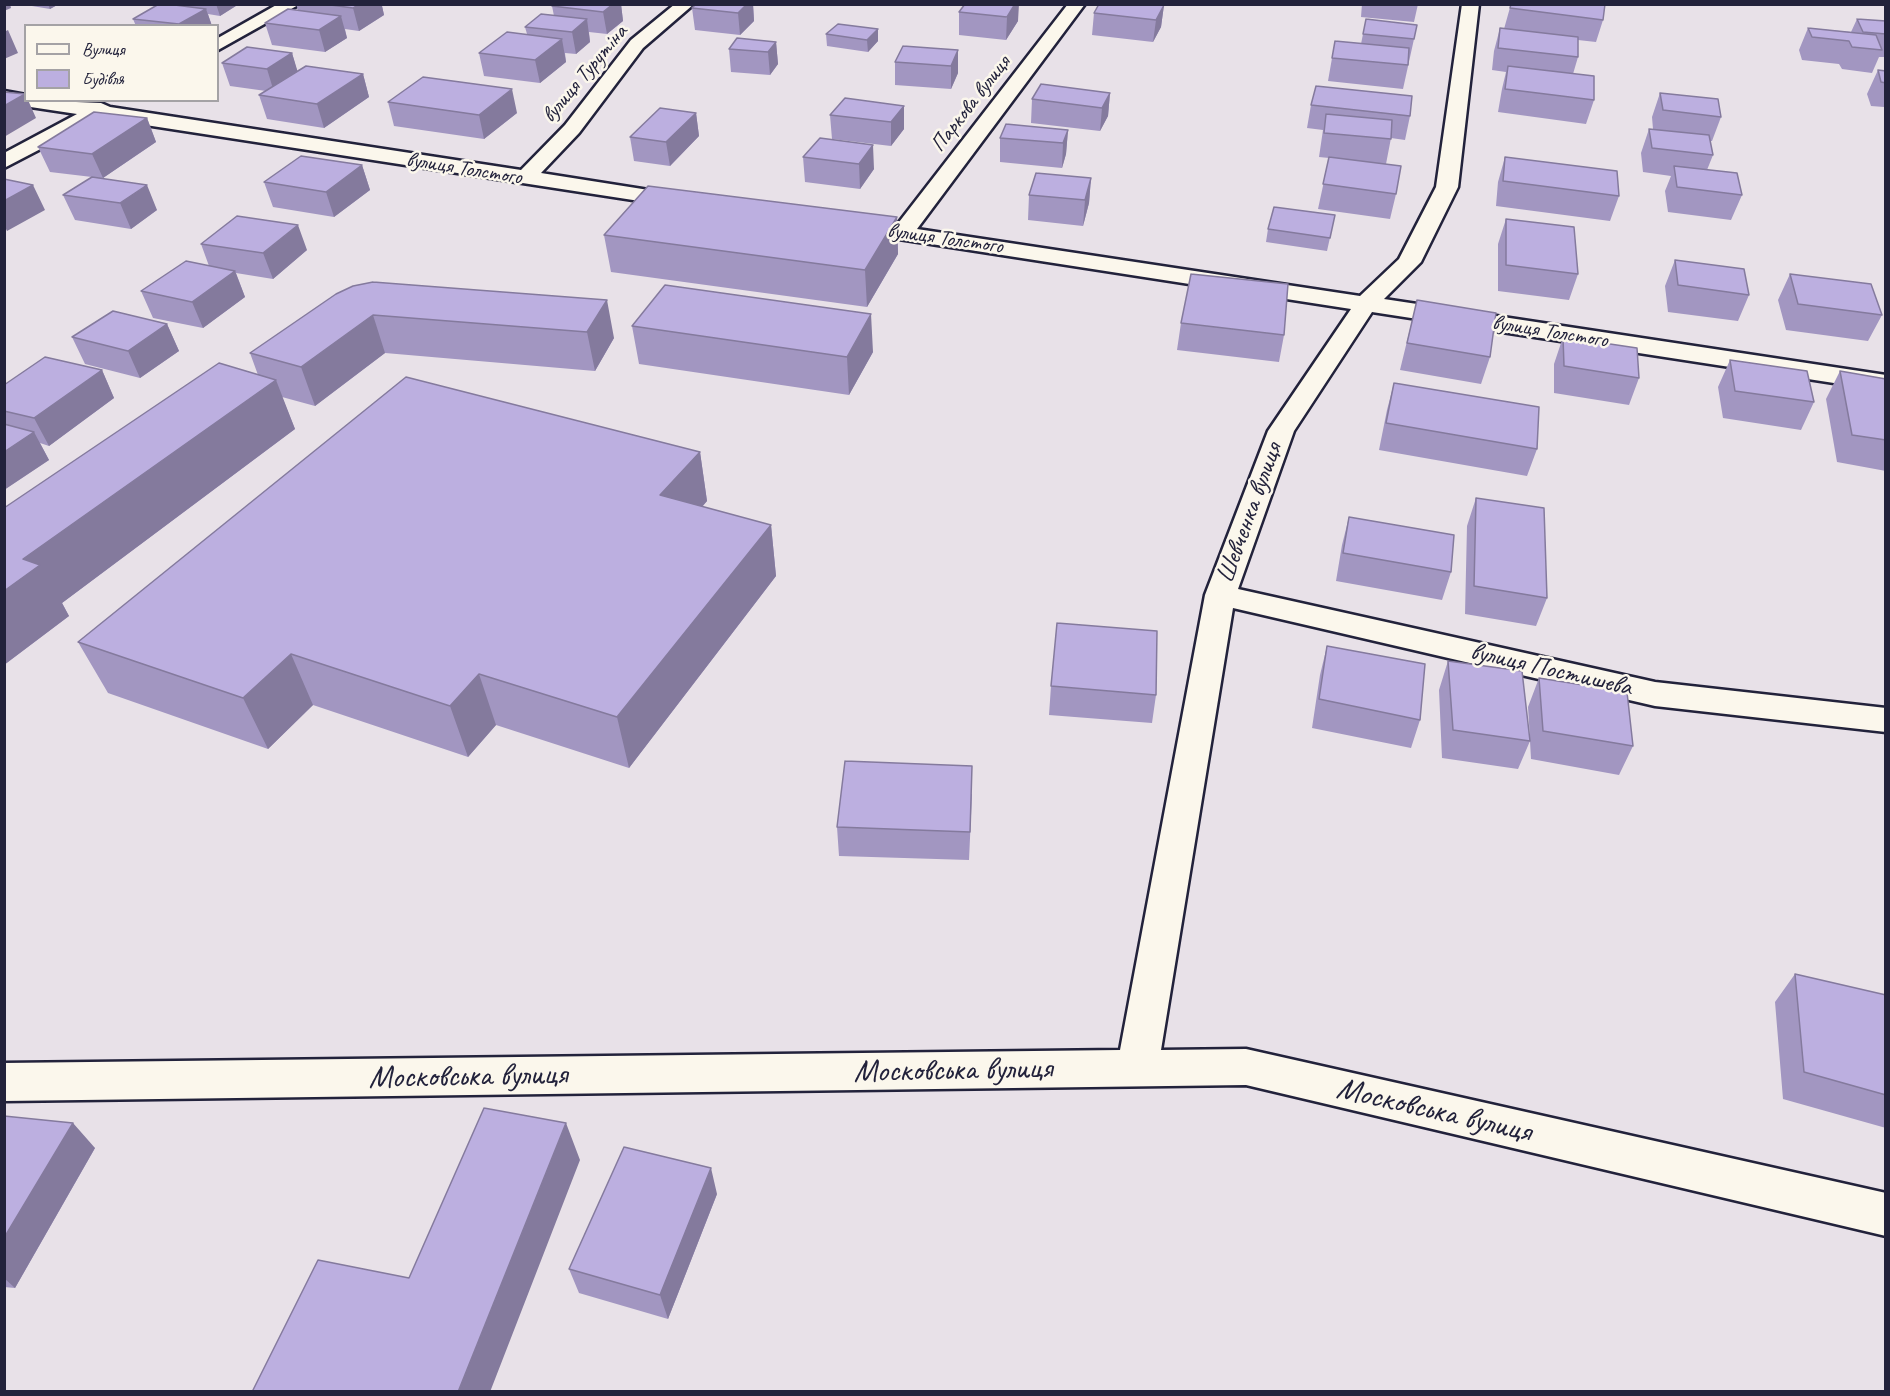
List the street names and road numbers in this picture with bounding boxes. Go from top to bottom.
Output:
street label: вулиця Турутіна [536,20,634,128]
street label: Паркова вулиця [925,51,1017,157]
street label: вулиця Толстого [404,147,524,191]
street label: вулиця Толстого [886,218,1004,260]
street label: вулиця Толстого [1490,310,1610,354]
street label: Шевченка вулиця [1210,439,1290,587]
street label: вулиця Постишева [1467,636,1635,704]
street label: Московська вулиця [853,1050,1053,1092]
street label: Московська вулиця [368,1056,568,1098]
street label: Московська вулиця [1333,1070,1535,1152]

